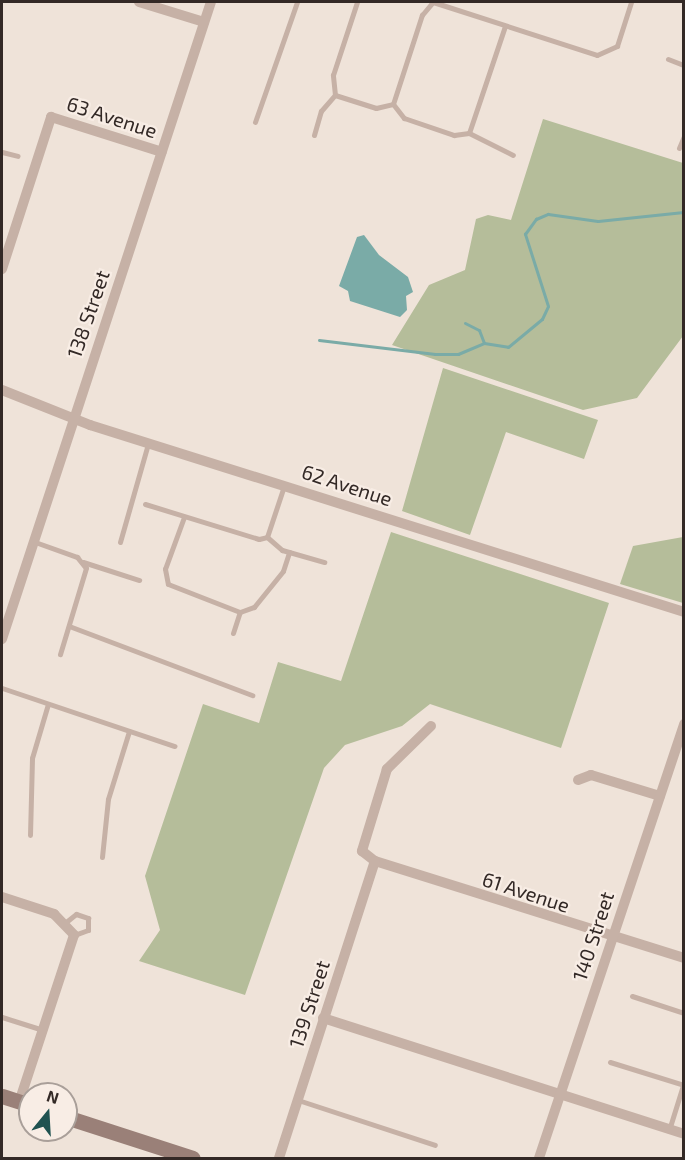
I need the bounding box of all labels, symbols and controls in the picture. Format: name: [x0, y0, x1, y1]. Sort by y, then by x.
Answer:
street label: 63 Avenue: [64, 91, 160, 143]
street label: 138 Street: [62, 267, 114, 361]
street label: 62 Avenue: [299, 459, 395, 511]
street label: 61 Avenue: [479, 867, 573, 917]
street label: 140 Street: [567, 888, 619, 984]
street label: 139 Street: [284, 957, 334, 1051]
north arrow: [18, 1082, 78, 1142]
text: N: [45, 1085, 62, 1107]

